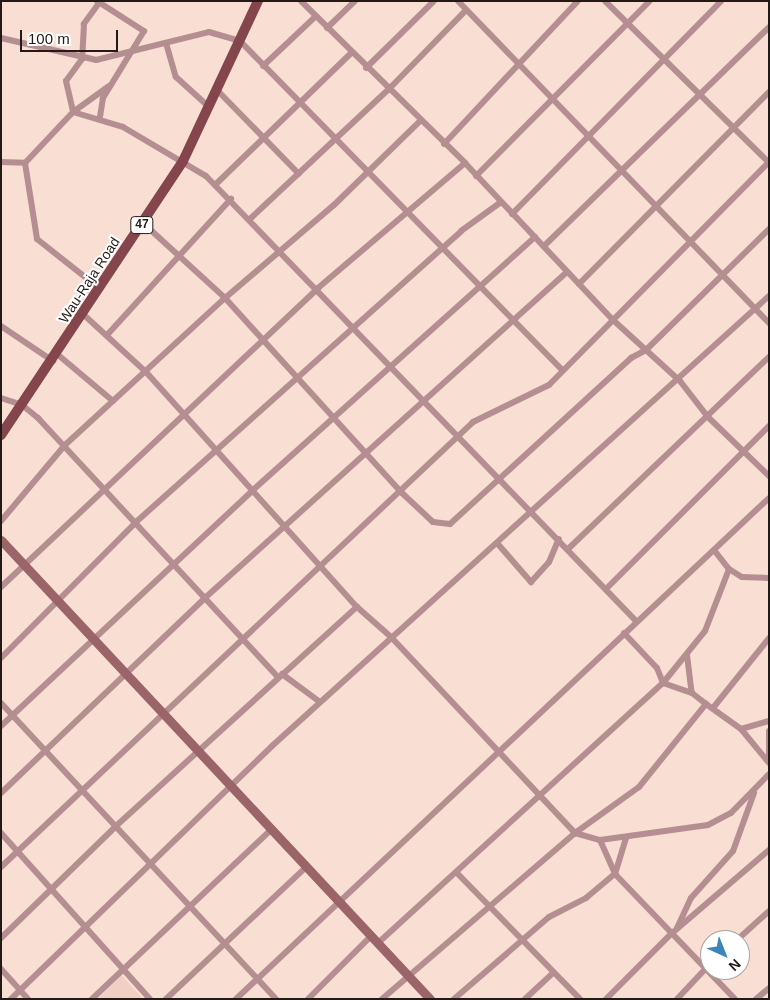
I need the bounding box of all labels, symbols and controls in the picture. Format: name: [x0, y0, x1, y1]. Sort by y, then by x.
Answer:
scale bar: [22, 20, 120, 52]
text: 100 m: [28, 30, 70, 47]
road number: 47: [130, 216, 154, 234]
street label: Wau-Raja Road: [55, 234, 123, 326]
north arrow: [700, 930, 750, 980]
text: N: [726, 956, 744, 974]

